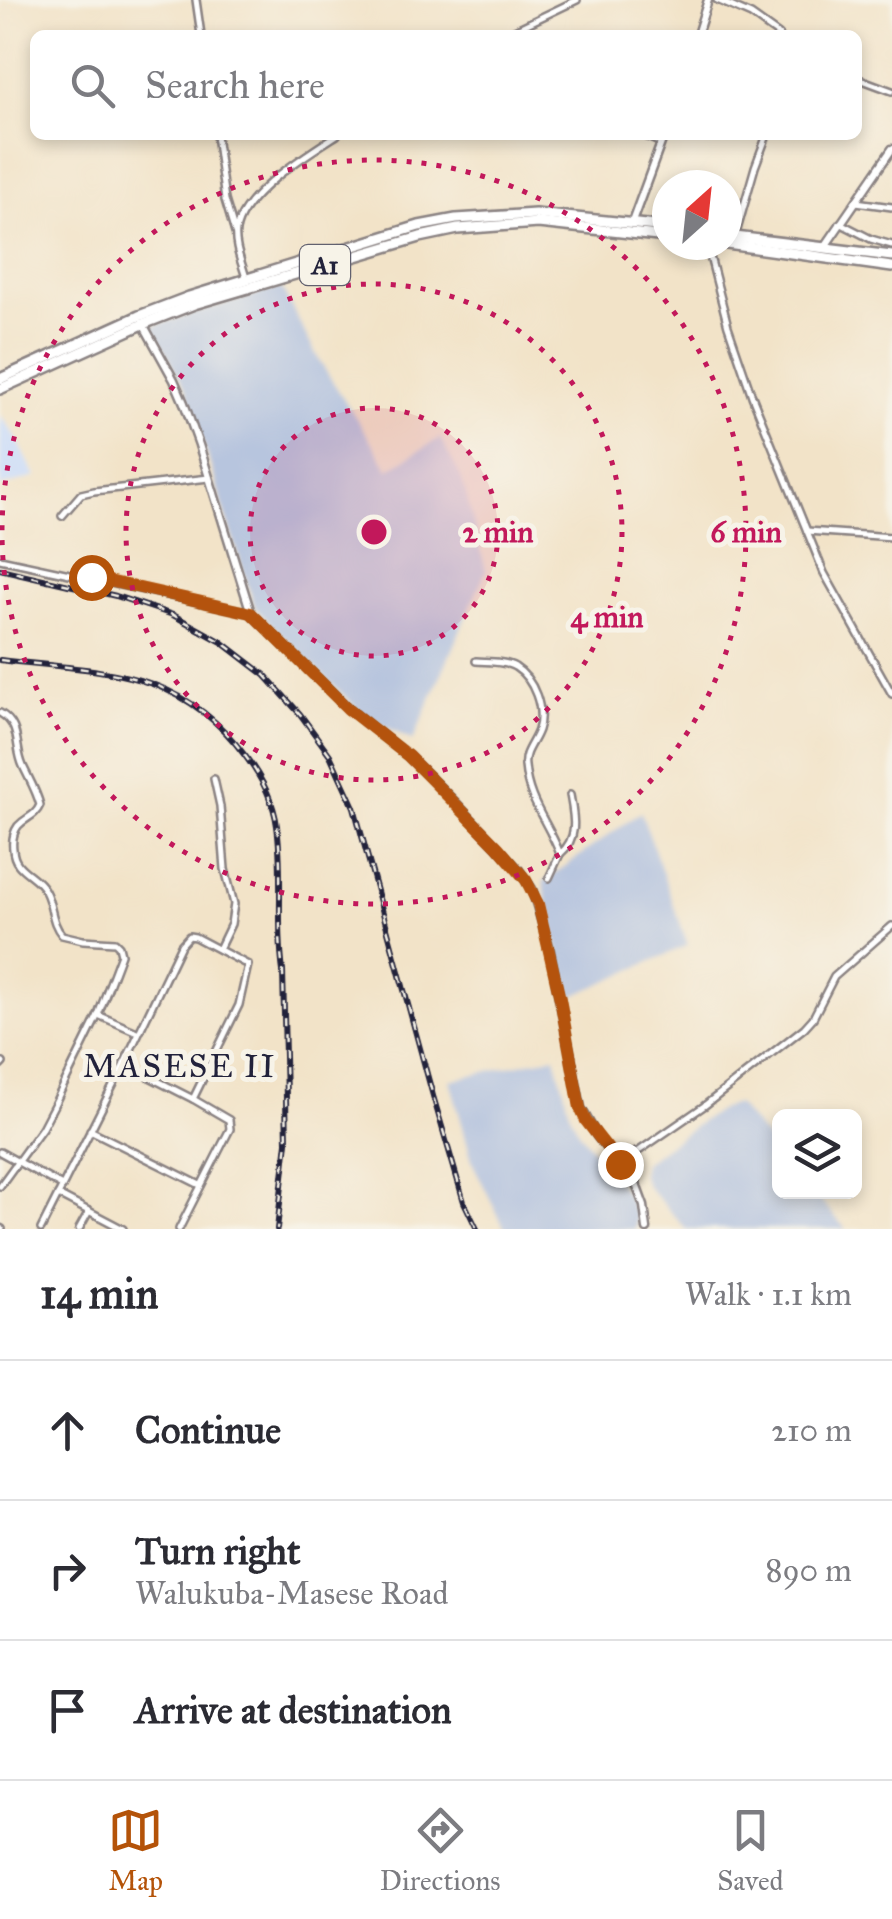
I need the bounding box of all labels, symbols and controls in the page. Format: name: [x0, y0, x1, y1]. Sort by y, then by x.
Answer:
search box: [30, 30, 862, 140]
icon: search: [65, 58, 120, 113]
text: Search here: [145, 62, 325, 108]
north arrow: [652, 170, 742, 260]
road number: A1: [300, 245, 350, 285]
centre of rings: [356, 514, 392, 550]
text: 2 min: [463, 514, 534, 550]
text: 6 min: [710, 514, 783, 550]
route start: [69, 555, 115, 601]
text: 4 min: [571, 599, 644, 635]
district label: MASESE II: [83, 1047, 277, 1086]
map controls: [772, 1109, 862, 1199]
button: layers: [772, 1109, 862, 1199]
route end: [598, 1142, 644, 1188]
text: 14 min: [40, 1268, 159, 1320]
text: Walk · 1.1 km: [685, 1275, 852, 1314]
icon: ahead: [40, 1403, 95, 1458]
text: Continue: [135, 1407, 281, 1453]
text: 210 m: [771, 1411, 852, 1450]
text: Turn right: [135, 1528, 301, 1574]
icon: right: [40, 1543, 95, 1598]
text: 890 m: [765, 1551, 852, 1590]
text: Walukuba-Masese Road: [135, 1574, 449, 1613]
icon: arrive: [40, 1683, 95, 1738]
text: Arrive at destination: [135, 1687, 452, 1733]
tab: Map: [108, 1803, 163, 1898]
tab: Directions: [380, 1803, 501, 1898]
tab: Saved: [717, 1803, 784, 1898]

